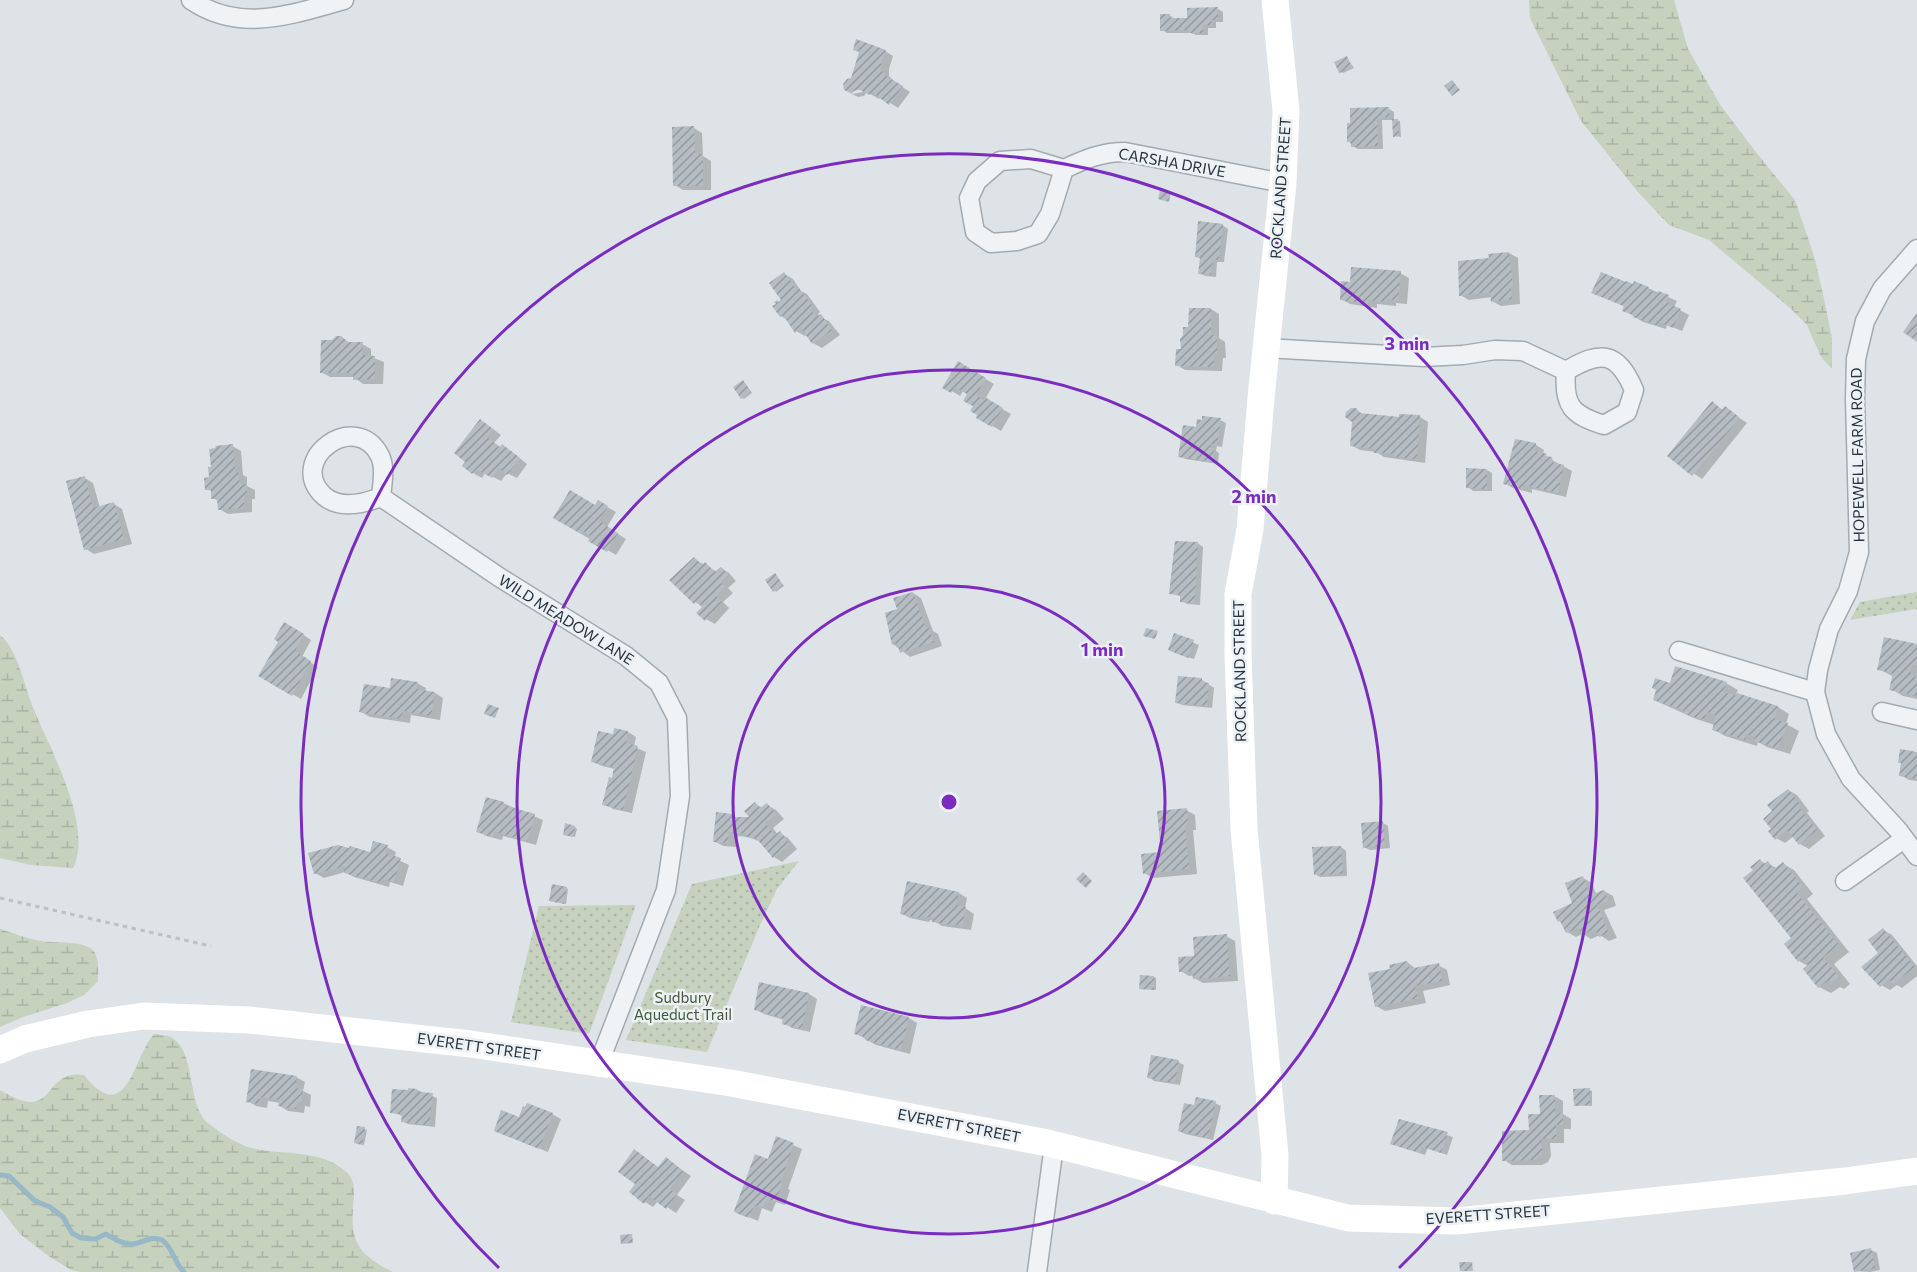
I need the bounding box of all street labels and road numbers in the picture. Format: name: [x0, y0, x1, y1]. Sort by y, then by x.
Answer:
street label: ROCKLAND STREET: [1266, 116, 1294, 260]
street label: CARSHA DRIVE: [1117, 144, 1227, 180]
street label: HOPEWELL FARM ROAD: [1846, 368, 1868, 543]
street label: WILD MEADOW LANE: [496, 570, 637, 668]
street label: ROCKLAND STREET: [1229, 599, 1249, 742]
street label: EVERETT STREET: [416, 1028, 543, 1064]
street label: EVERETT STREET: [896, 1104, 1023, 1146]
street label: EVERETT STREET: [1425, 1201, 1551, 1227]

